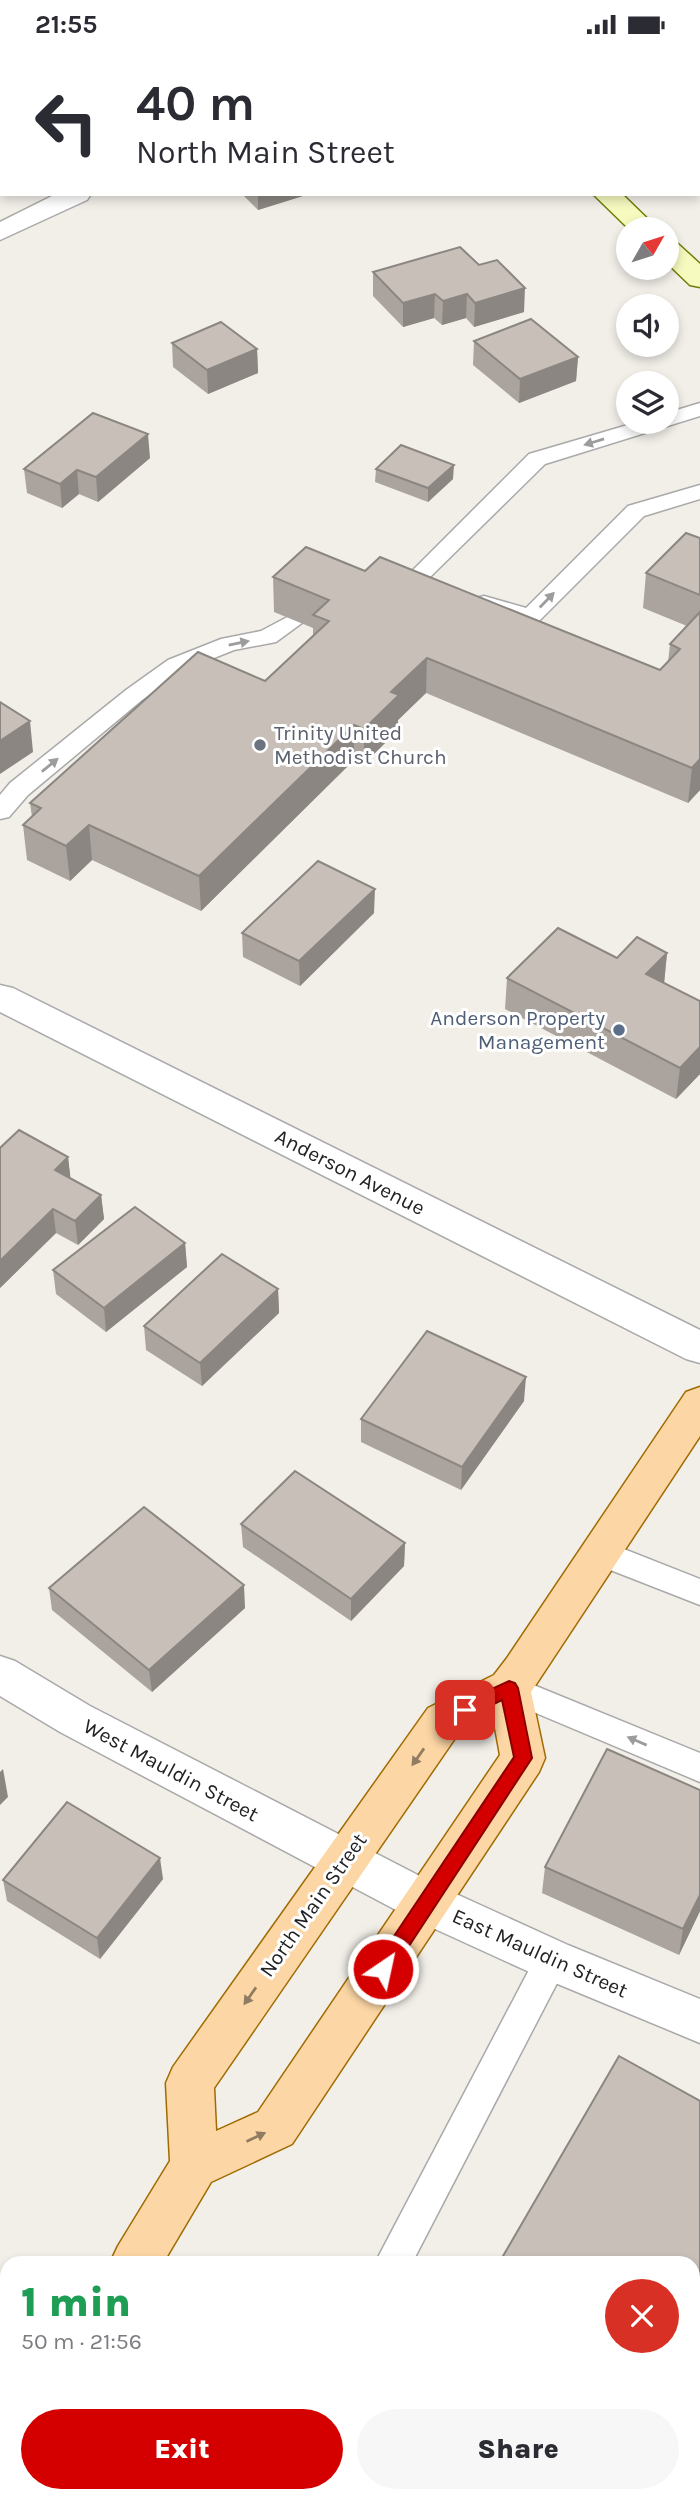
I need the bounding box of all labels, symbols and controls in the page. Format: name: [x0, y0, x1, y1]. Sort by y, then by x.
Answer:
text: 21:55: [35, 9, 97, 40]
text: 40 m: [136, 75, 255, 132]
icon: left: [21, 77, 112, 168]
text: North Main Street: [136, 134, 395, 171]
north arrow: [616, 217, 679, 280]
map controls: [616, 217, 679, 434]
button: sound: [616, 294, 679, 357]
button: layers: [616, 371, 679, 434]
one-way arrow: [584, 437, 605, 447]
one-way arrow: [539, 591, 556, 608]
one-way arrow: [228, 637, 250, 648]
place label: Trinity United Methodist Church: [274, 721, 447, 769]
marker: Trinity United Methodist Church: [252, 737, 268, 753]
one-way arrow: [40, 757, 58, 772]
place label: Anderson Property Management: [430, 1006, 605, 1054]
marker: Anderson Property Management: [611, 1022, 627, 1038]
street label: Anderson Avenue: [271, 1124, 429, 1220]
pin: [435, 1680, 495, 1740]
icon: arrive: [446, 1691, 484, 1729]
street label: West Mauldin Street: [79, 1714, 263, 1826]
one-way arrow: [626, 1736, 647, 1747]
one-way arrow: [411, 1748, 425, 1766]
street label: North Main Street: [254, 1828, 372, 1981]
street label: East Mauldin Street: [449, 1904, 631, 2002]
position arrow: [346, 1932, 420, 2006]
one-way arrow: [243, 1987, 257, 2005]
one-way arrow: [246, 2131, 266, 2143]
text: 1 min: [21, 2277, 131, 2327]
button: close: [605, 2279, 679, 2353]
text: 50 m · 21:56: [21, 2328, 142, 2355]
button: Exit: [21, 2409, 343, 2489]
button: Share: [357, 2409, 679, 2489]

